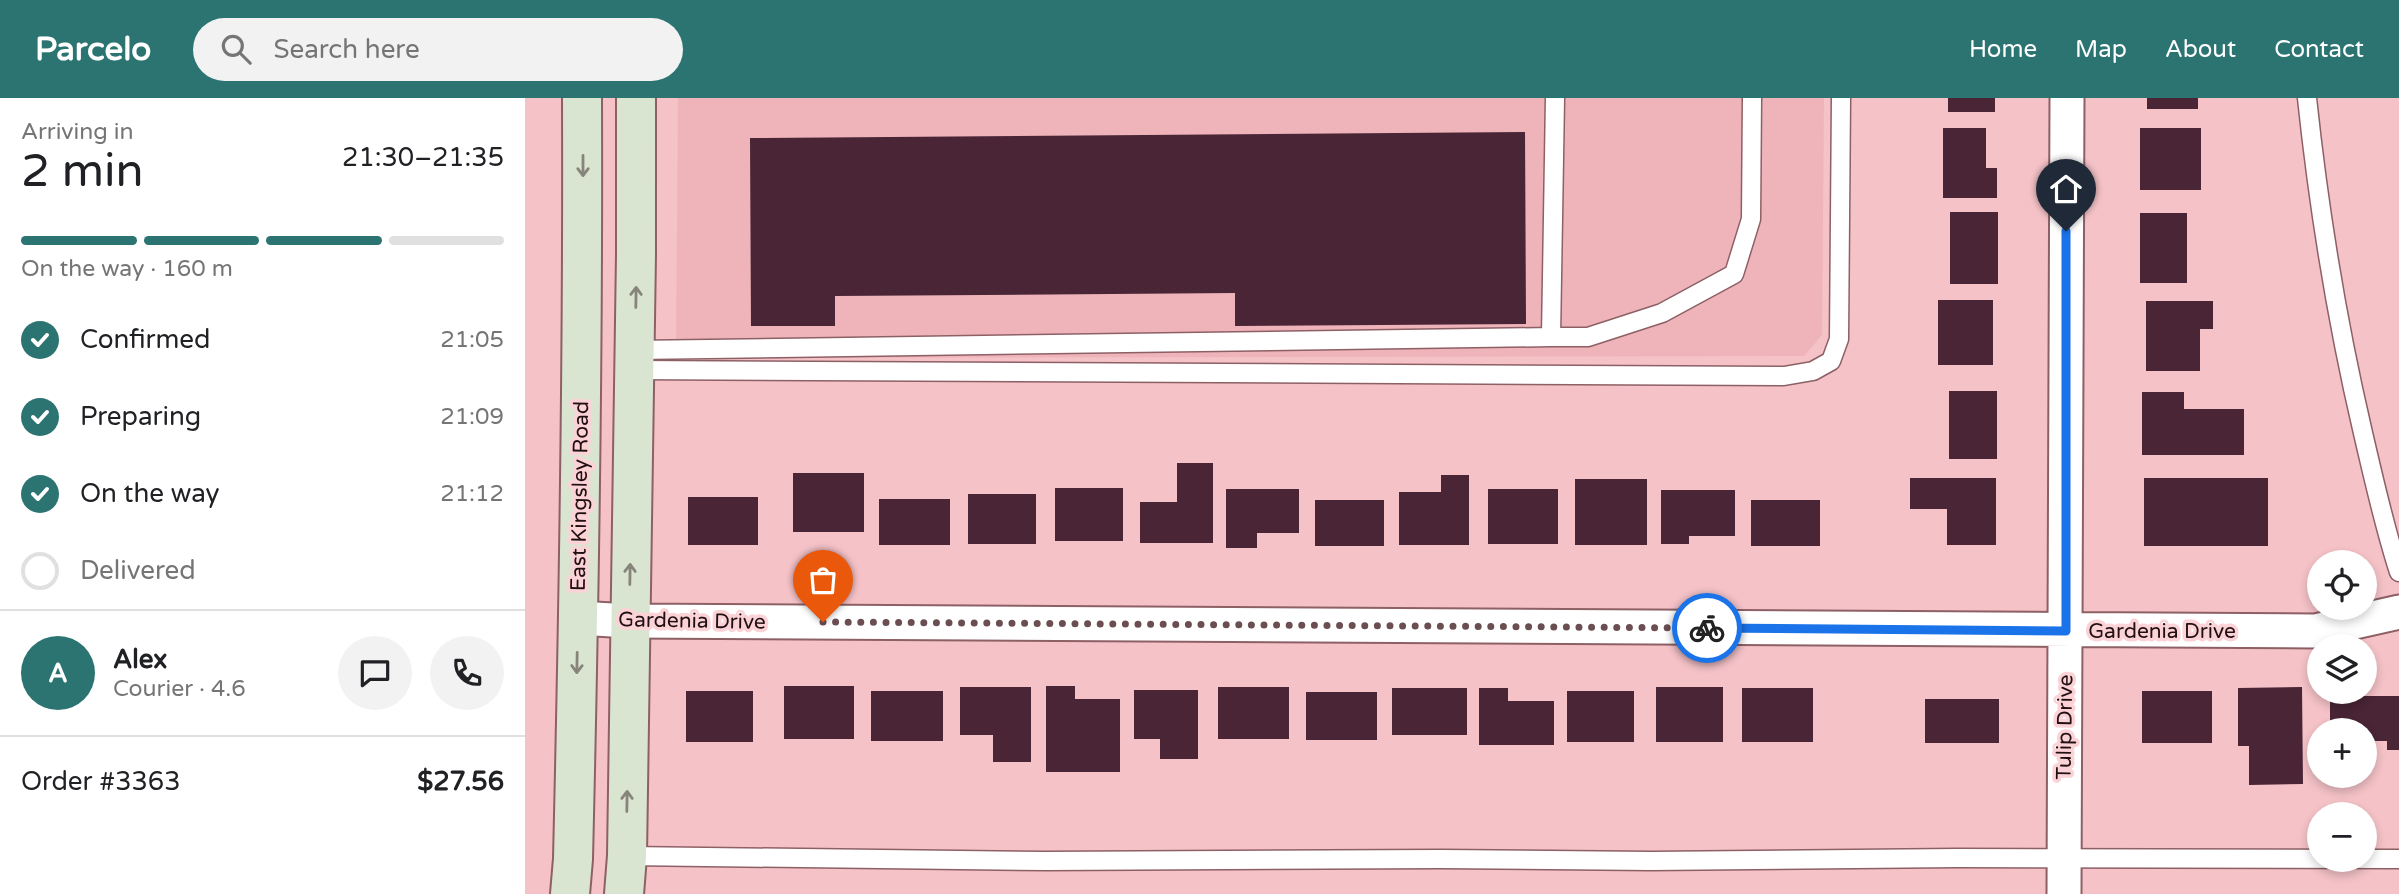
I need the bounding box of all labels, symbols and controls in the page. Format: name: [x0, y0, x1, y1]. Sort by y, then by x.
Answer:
search box: [193, 18, 683, 81]
text: Parcelo: [35, 30, 151, 69]
icon: search: [217, 30, 255, 68]
text: Search here: [273, 34, 420, 65]
text: Home: [1969, 35, 2037, 64]
text: Map: [2075, 35, 2127, 64]
text: About: [2165, 35, 2236, 64]
text: Contact: [2274, 35, 2364, 64]
text: Arriving in: [21, 118, 134, 146]
text: 21:30–21:35: [342, 142, 504, 173]
text: 2 min: [21, 144, 144, 199]
one-way arrow: [576, 154, 590, 177]
pin: [2036, 159, 2096, 231]
icon: home: [2047, 170, 2085, 208]
text: On the way · 160 m: [21, 255, 233, 283]
one-way arrow: [629, 286, 642, 309]
icon: check: [21, 321, 59, 359]
text: Confirmed: [80, 324, 210, 355]
text: 21:05: [440, 326, 504, 354]
icon: check: [21, 398, 59, 436]
text: Preparing: [80, 401, 201, 432]
street label: East Kingsley Road: [566, 401, 594, 591]
text: 21:09: [440, 403, 504, 431]
icon: check: [21, 475, 59, 513]
text: On the way: [80, 478, 220, 509]
text: 21:12: [440, 480, 504, 508]
pin: [793, 550, 853, 622]
map controls: [2307, 550, 2377, 872]
button: locate: [2307, 550, 2377, 620]
text: Delivered: [80, 555, 196, 586]
icon: bag: [804, 561, 842, 599]
one-way arrow: [624, 563, 637, 586]
courier: [1672, 593, 1742, 663]
street label: Gardenia Drive: [618, 607, 766, 635]
icon: bike: [1688, 609, 1726, 647]
street label: Gardenia Drive: [2088, 619, 2236, 644]
button: layers: [2307, 634, 2377, 704]
button: chat: [338, 636, 412, 710]
button: phone: [430, 636, 504, 710]
text: Alex: [113, 644, 167, 675]
one-way arrow: [571, 651, 584, 674]
text: A: [48, 658, 68, 689]
street label: Tulip Drive: [2052, 674, 2078, 780]
text: Courier · 4.6: [113, 675, 246, 703]
button: +: [2307, 718, 2377, 788]
text: Order #3363: [21, 766, 181, 797]
text: $27.56: [417, 766, 504, 797]
one-way arrow: [621, 790, 634, 813]
button: −: [2307, 802, 2377, 872]

